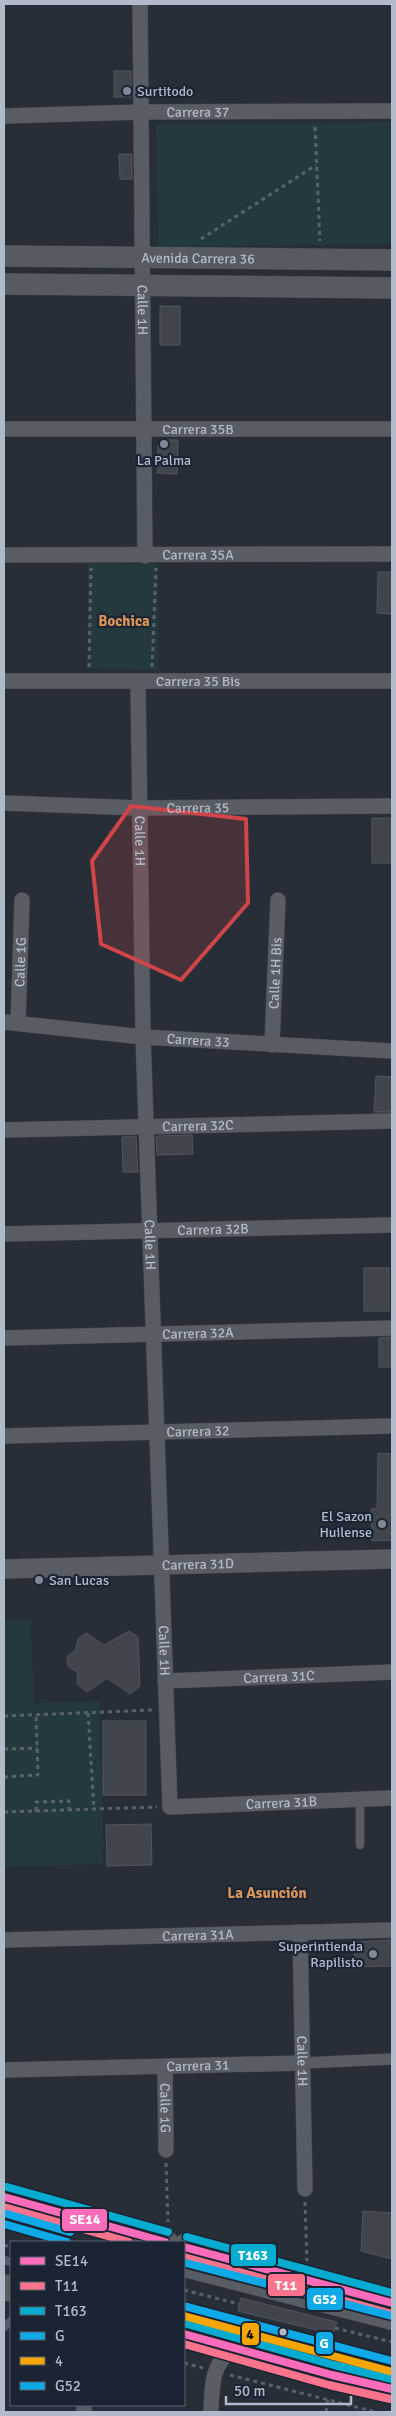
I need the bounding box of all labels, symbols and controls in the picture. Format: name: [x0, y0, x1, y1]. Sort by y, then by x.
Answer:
place label: Surtitodo: [137, 83, 193, 100]
marker: Surtitodo: [121, 85, 133, 97]
street label: Carrera 37: [166, 103, 229, 120]
street label: Avenida Carrera 36: [141, 249, 255, 267]
street label: Calle 1H: [134, 285, 152, 335]
street label: Carrera 35B: [162, 421, 234, 438]
marker: La Palma: [158, 438, 170, 450]
place label: La Palma: [137, 452, 191, 469]
street label: Carrera 35A: [162, 546, 234, 563]
district label: Bochica: [98, 612, 150, 630]
street label: Carrera 35 Bis: [156, 673, 240, 690]
street label: Carrera 35: [166, 799, 229, 816]
street label: Calle 1H: [131, 816, 149, 866]
street label: Calle 1G: [11, 937, 29, 987]
street label: Calle 1H Bis: [265, 937, 285, 1009]
street label: Carrera 33: [166, 1030, 230, 1050]
street label: Carrera 32C: [162, 1116, 234, 1135]
street label: Calle 1H: [141, 1219, 160, 1270]
street label: Carrera 32B: [177, 1220, 249, 1238]
street label: Carrera 32A: [162, 1324, 234, 1342]
street label: Carrera 32: [166, 1422, 230, 1440]
place label: El Sazon Huilense: [319, 1508, 372, 1541]
marker: El Sazon Huilense: [376, 1518, 388, 1530]
street label: Carrera 31D: [162, 1555, 234, 1573]
place label: San Lucas: [49, 1572, 109, 1589]
marker: San Lucas: [33, 1574, 45, 1586]
street label: Calle 1H: [155, 1625, 174, 1676]
street label: Carrera 31C: [243, 1667, 315, 1686]
street label: Carrera 31B: [245, 1793, 317, 1812]
district label: La Asunción: [227, 1884, 307, 1902]
street label: Carrera 31A: [162, 1926, 234, 1944]
place label: Superintienda Rapilisto: [278, 1938, 363, 1971]
marker: Superintienda Rapilisto: [367, 1948, 379, 1960]
street label: Calle 1H: [294, 2036, 311, 2086]
street label: Carrera 31: [166, 2056, 230, 2075]
street label: Calle 1G: [157, 2083, 174, 2133]
line badge: SE14: [61, 2208, 108, 2232]
text: SE14: [70, 2211, 101, 2228]
legend: [10, 2241, 185, 2406]
line badge: T163: [230, 2243, 277, 2267]
text: T163: [238, 2247, 268, 2264]
text: SE14: [55, 2252, 88, 2270]
line badge: T11: [267, 2273, 306, 2297]
text: T11: [55, 2277, 79, 2295]
text: T11: [275, 2277, 298, 2294]
line badge: G52: [306, 2287, 344, 2311]
text: G52: [313, 2291, 337, 2308]
text: T163: [55, 2302, 87, 2320]
line badge: 4: [241, 2322, 260, 2346]
text: 4: [246, 2326, 254, 2343]
text: G: [55, 2327, 65, 2345]
unlabelled marker: [278, 2327, 288, 2337]
line badge: G: [315, 2331, 334, 2355]
text: G: [319, 2335, 329, 2352]
text: 4: [55, 2352, 63, 2370]
scale bar: [226, 2374, 351, 2406]
text: G52: [55, 2377, 81, 2395]
text: 50 m: [234, 2382, 265, 2400]

